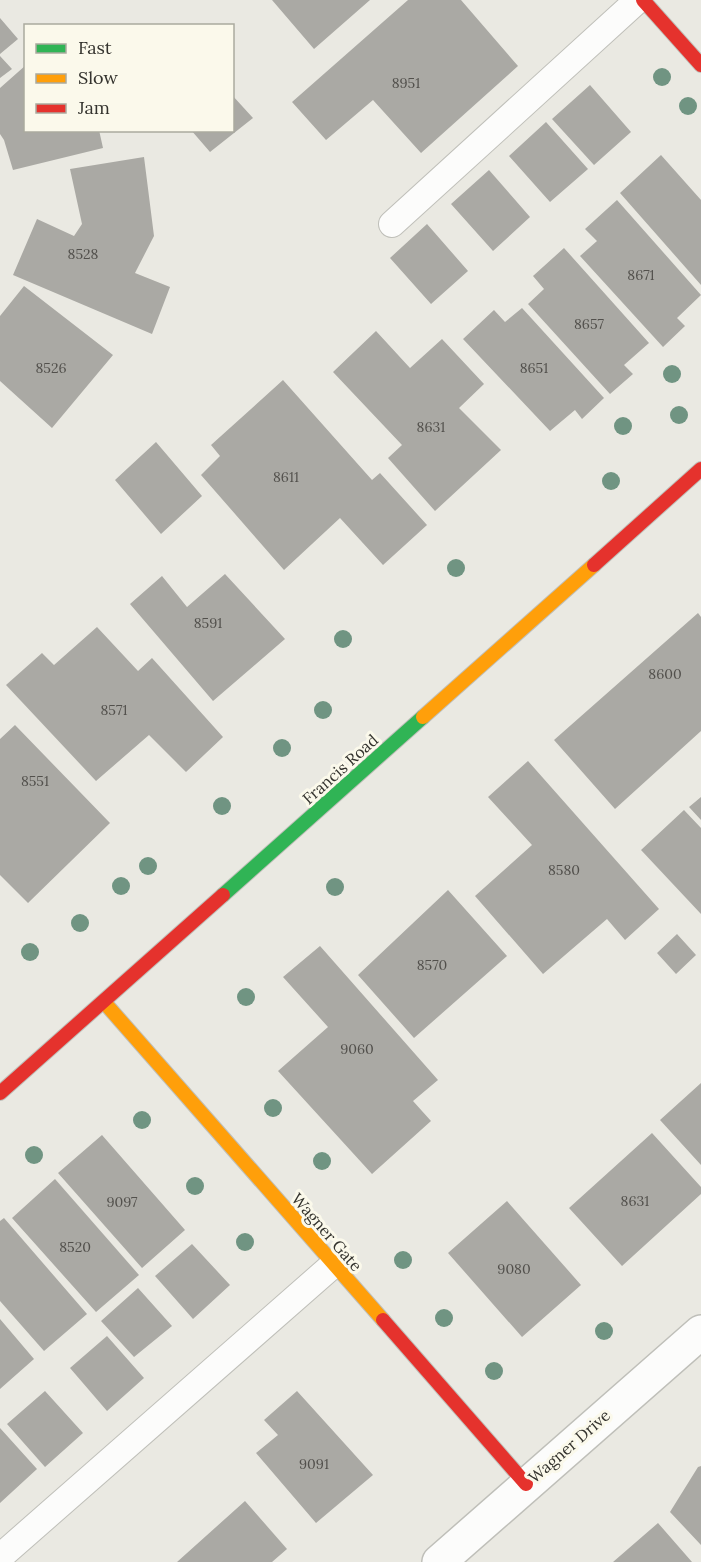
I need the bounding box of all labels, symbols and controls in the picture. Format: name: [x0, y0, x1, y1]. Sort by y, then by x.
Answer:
legend: [24, 24, 234, 132]
text: Fast: [78, 36, 112, 59]
text: Slow: [78, 66, 118, 89]
house number: 8951: [392, 74, 420, 92]
text: Jam: [77, 96, 110, 119]
house number: 8528: [68, 245, 99, 263]
house number: 8671: [627, 266, 655, 284]
house number: 8657: [574, 315, 605, 333]
house number: 8526: [35, 359, 67, 377]
house number: 8651: [520, 359, 548, 377]
house number: 8631: [417, 418, 445, 436]
house number: 8611: [273, 468, 299, 486]
house number: 8591: [194, 614, 222, 632]
house number: 8600: [648, 665, 682, 683]
house number: 8571: [100, 701, 128, 719]
street label: Francis Road: [298, 729, 382, 808]
house number: 8551: [21, 772, 49, 790]
house number: 8580: [548, 861, 580, 879]
house number: 8570: [417, 956, 447, 974]
house number: 9060: [340, 1040, 374, 1058]
street label: Wagner Gate: [288, 1189, 367, 1275]
house number: 8631: [621, 1192, 649, 1210]
house number: 9097: [107, 1193, 138, 1211]
house number: 8520: [59, 1238, 91, 1256]
house number: 9080: [497, 1260, 531, 1278]
street label: Wagner Drive: [524, 1405, 614, 1487]
house number: 9091: [299, 1455, 329, 1473]

